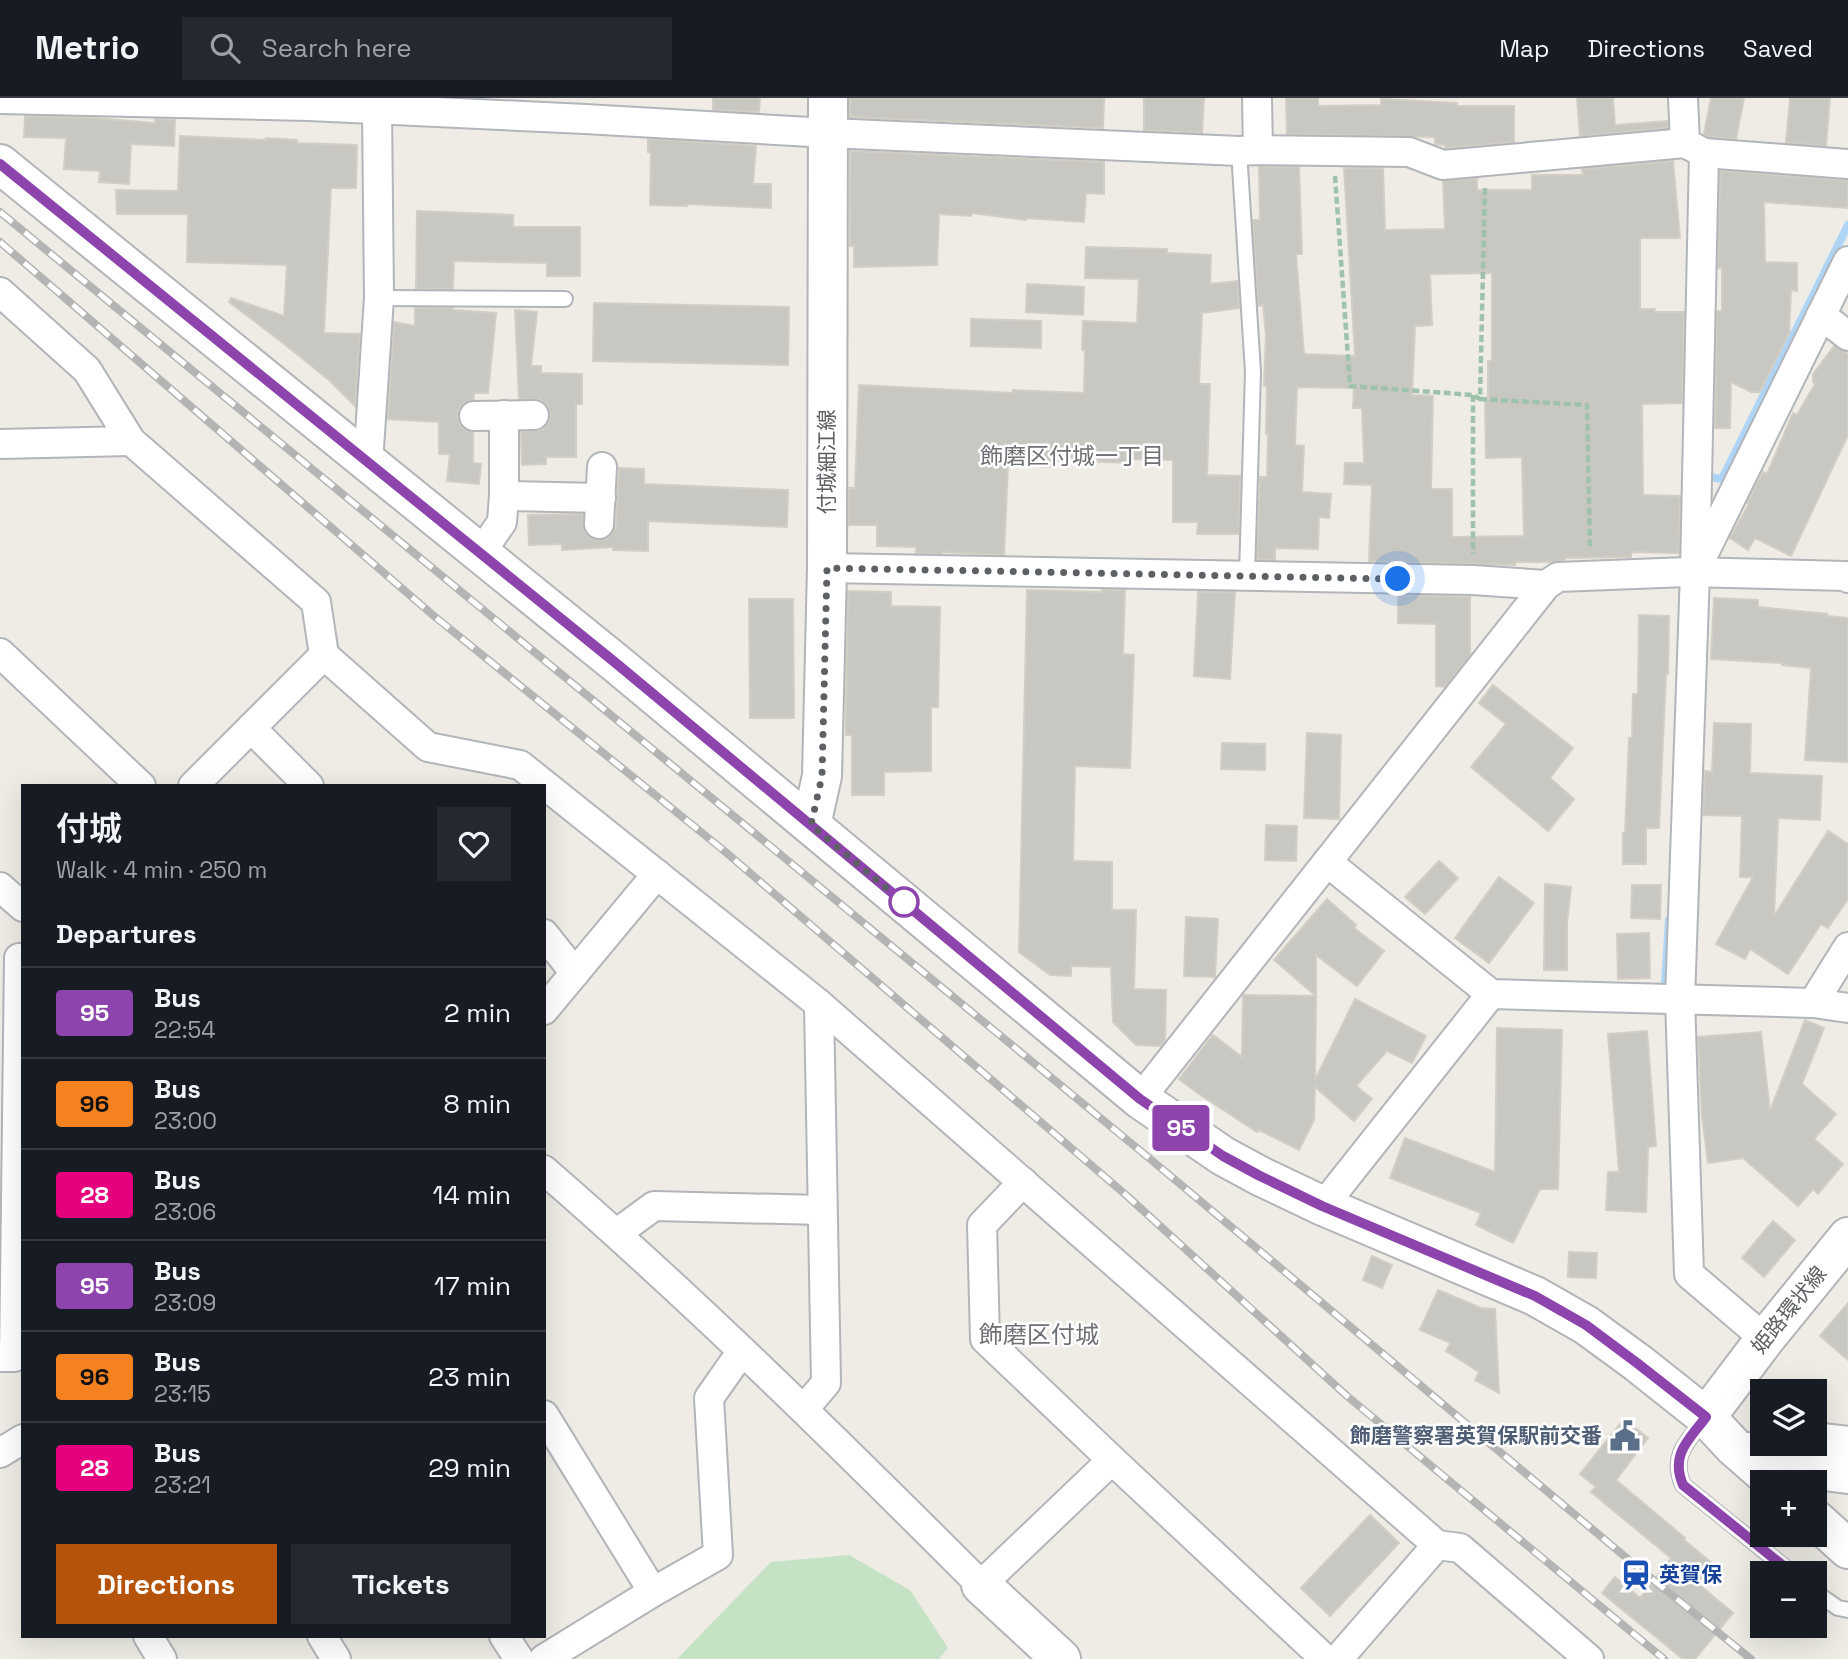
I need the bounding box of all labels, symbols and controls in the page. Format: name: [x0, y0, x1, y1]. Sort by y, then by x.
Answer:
search box: [182, 17, 672, 80]
text: Metrio: [35, 27, 140, 69]
icon: search: [206, 29, 244, 67]
text: Search here: [262, 31, 412, 65]
text: Map: [1499, 33, 1549, 64]
text: Directions: [1587, 33, 1705, 64]
text: Saved: [1743, 33, 1813, 64]
street label: 付城細江線: [813, 410, 840, 515]
district label: 飾磨区付城一丁目: [980, 441, 1164, 471]
your location: [1380, 561, 1415, 596]
button: heart: [437, 807, 511, 881]
text: 付城: [56, 808, 122, 850]
text: Walk · 4 min · 250 m: [56, 855, 267, 885]
unlabelled marker: [889, 887, 919, 917]
text: Departures: [56, 917, 197, 951]
text: Bus: [154, 981, 201, 1015]
text: 2 min: [444, 996, 511, 1030]
text: 95: [80, 997, 109, 1028]
text: 22:54: [154, 1015, 216, 1045]
text: Bus: [154, 1072, 201, 1106]
text: 8 min: [443, 1087, 511, 1121]
text: 96: [80, 1088, 109, 1119]
line badge: 95: [1150, 1105, 1212, 1151]
text: 23:00: [154, 1106, 217, 1136]
text: 95: [1166, 1112, 1196, 1143]
text: Bus: [154, 1163, 201, 1197]
text: 14 min: [433, 1178, 511, 1212]
text: 28: [80, 1179, 109, 1210]
text: 23:06: [154, 1197, 216, 1227]
text: Bus: [154, 1254, 201, 1288]
street label: 姫路環状線: [1745, 1260, 1832, 1359]
text: 17 min: [434, 1269, 511, 1303]
text: 95: [80, 1270, 109, 1301]
text: 23:09: [154, 1288, 216, 1318]
district label: 飾磨区付城: [979, 1319, 1099, 1350]
text: Bus: [154, 1345, 201, 1379]
text: 23 min: [428, 1360, 511, 1394]
text: 96: [80, 1361, 109, 1392]
text: 23:15: [154, 1379, 211, 1409]
map controls: [1750, 1379, 1827, 1638]
button: layers: [1750, 1379, 1827, 1456]
public building icon: 飾磨警察署英賀保駅前交番: [1608, 1419, 1642, 1453]
place label: 飾磨警察署英賀保駅前交番: [1350, 1422, 1602, 1449]
text: Bus: [154, 1436, 201, 1470]
text: 29 min: [428, 1451, 511, 1485]
text: 28: [80, 1452, 109, 1483]
text: 23:21: [154, 1470, 211, 1500]
button: +: [1750, 1470, 1827, 1547]
button: Directions: [56, 1544, 277, 1624]
button: Tickets: [291, 1544, 511, 1624]
station icon: 英賀保: [1619, 1558, 1653, 1592]
place label: 英賀保: [1659, 1561, 1723, 1588]
button: −: [1750, 1561, 1827, 1638]

